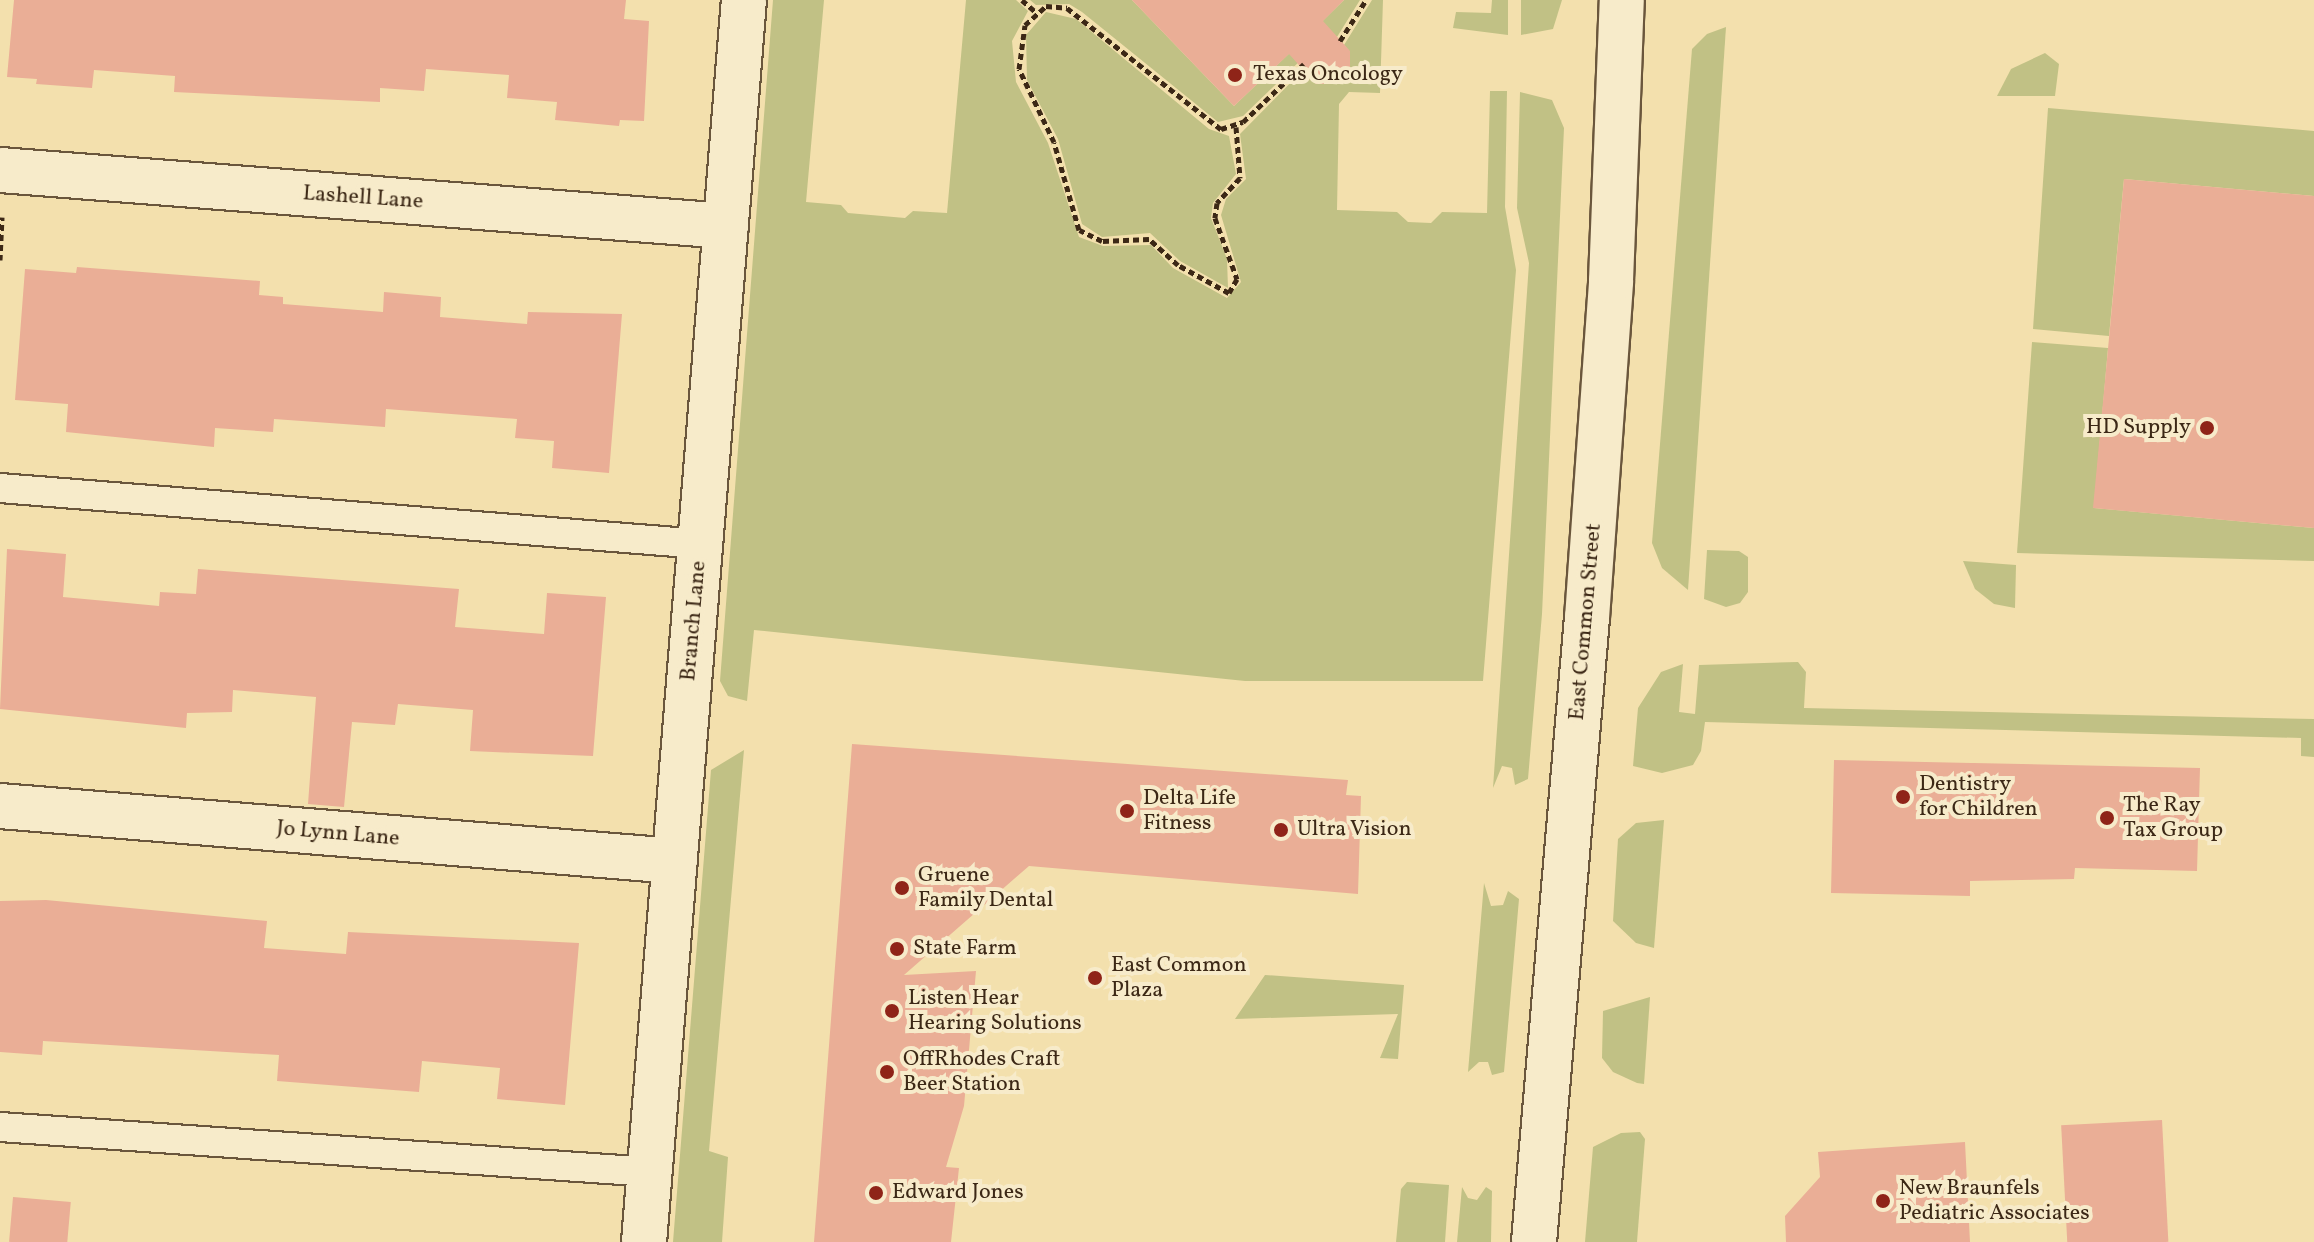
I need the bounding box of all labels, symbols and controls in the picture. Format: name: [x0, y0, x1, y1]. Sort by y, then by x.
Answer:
place label: Texas Oncology: [1253, 62, 1403, 88]
marker: Texas Oncology: [1224, 64, 1246, 86]
street label: Lashell Lane: [302, 181, 424, 215]
place label: HD Supply: [2086, 415, 2191, 441]
marker: HD Supply: [2198, 419, 2216, 437]
street label: East Common Street: [1564, 522, 1608, 722]
street label: Branch Lane: [676, 560, 712, 682]
place label: Dentistry for Children: [1919, 771, 2038, 822]
place label: Delta Life Fitness: [1143, 785, 1236, 836]
marker: Dentistry for Children: [1894, 788, 1912, 806]
place label: The Ray Tax Group: [2123, 792, 2223, 844]
marker: Delta Life Fitness: [1118, 802, 1136, 820]
marker: The Ray Tax Group: [2098, 809, 2116, 827]
street label: Jo Lynn Lane: [275, 815, 401, 853]
place label: Ultra Vision: [1297, 817, 1412, 843]
marker: Ultra Vision: [1272, 821, 1290, 839]
place label: Gruene Family Dental: [918, 862, 1054, 914]
marker: Gruene Family Dental: [893, 879, 911, 897]
place label: State Farm: [913, 936, 1017, 962]
marker: State Farm: [888, 940, 906, 958]
place label: East Common Plaza: [1111, 952, 1247, 1004]
marker: East Common Plaza: [1086, 969, 1104, 987]
place label: Listen Hear Hearing Solutions: [908, 985, 1082, 1036]
marker: Listen Hear Hearing Solutions: [883, 1002, 901, 1020]
place label: OffRhodes Craft Beer Station: [903, 1046, 1060, 1098]
marker: OffRhodes Craft Beer Station: [878, 1063, 896, 1081]
place label: New Braunfels Pediatric Associates: [1899, 1175, 2090, 1226]
place label: Edward Jones: [892, 1180, 1024, 1206]
marker: Edward Jones: [867, 1184, 885, 1202]
marker: New Braunfels Pediatric Associates: [1874, 1192, 1892, 1210]

